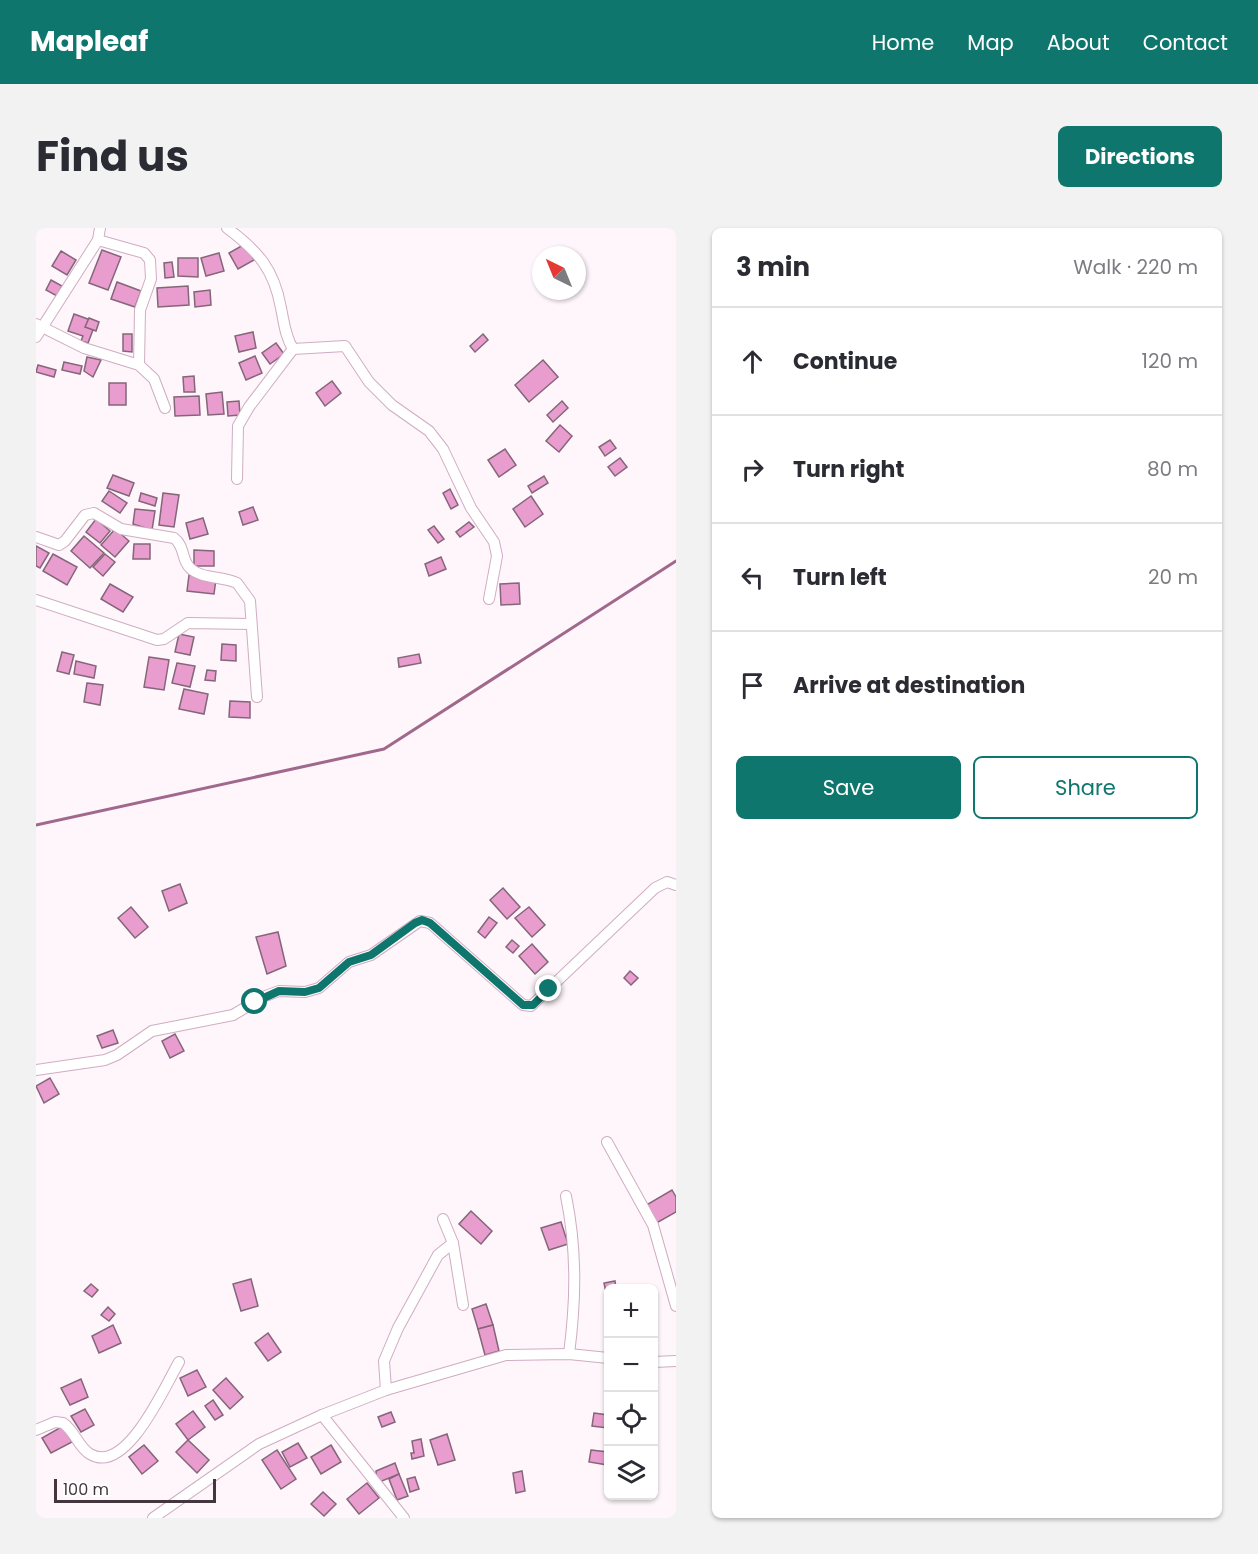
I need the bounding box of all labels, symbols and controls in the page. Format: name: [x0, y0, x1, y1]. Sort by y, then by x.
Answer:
text: Mapleaf: [30, 22, 148, 61]
text: Home: [872, 28, 934, 57]
text: Map: [967, 28, 1014, 57]
text: About: [1047, 28, 1110, 57]
text: Contact: [1143, 28, 1228, 57]
button: Directions: [1058, 126, 1222, 187]
text: Find us: [36, 127, 189, 186]
north arrow: [532, 246, 586, 300]
text: 3 min: [736, 249, 810, 285]
text: Walk · 220 m: [1073, 253, 1198, 281]
icon: ahead: [736, 345, 769, 378]
text: Continue: [793, 346, 897, 377]
text: 120 m: [1142, 347, 1198, 375]
icon: right: [736, 453, 769, 486]
text: Turn right: [793, 454, 904, 485]
text: 80 m: [1147, 455, 1198, 483]
icon: left: [736, 561, 769, 594]
text: Turn left: [793, 562, 887, 593]
text: 20 m: [1148, 563, 1198, 591]
icon: arrive: [736, 669, 769, 702]
text: Arrive at destination: [793, 670, 1025, 701]
button: Save: [736, 756, 961, 819]
button: Share: [973, 756, 1198, 819]
route end: [535, 975, 561, 1001]
route start: [241, 988, 267, 1014]
map controls: [604, 1284, 658, 1500]
button: +: [604, 1284, 658, 1338]
button: −: [604, 1338, 658, 1392]
button: locate: [604, 1392, 658, 1446]
button: layers: [604, 1446, 658, 1500]
scale bar: [54, 1476, 216, 1504]
text: 100 m: [63, 1478, 109, 1501]

